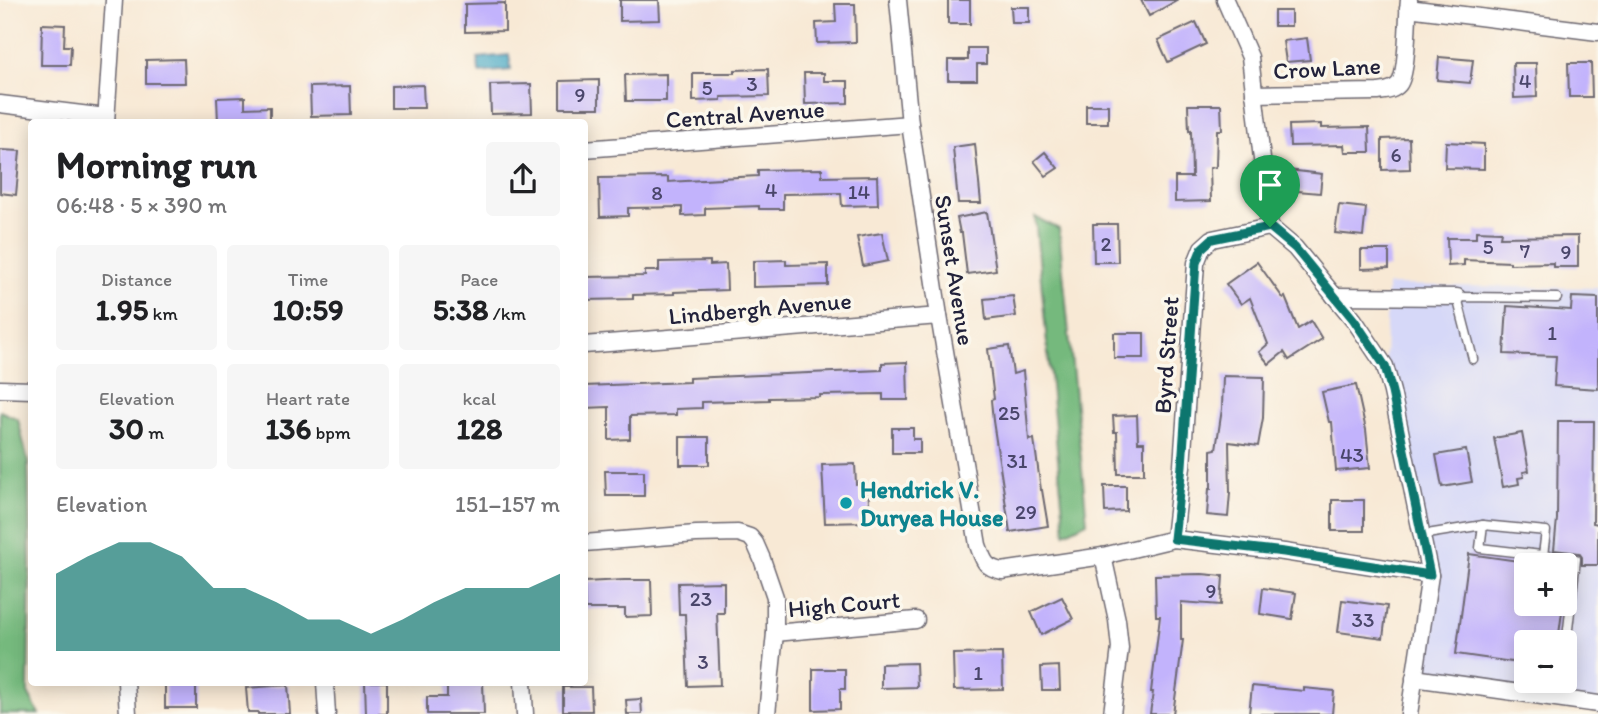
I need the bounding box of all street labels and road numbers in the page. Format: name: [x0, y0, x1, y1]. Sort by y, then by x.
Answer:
street label: Crow Lane: [1272, 51, 1382, 85]
street label: Central Avenue: [665, 94, 825, 134]
street label: Sunset Avenue: [929, 193, 981, 347]
street label: Lindbergh Avenue: [667, 286, 853, 330]
street label: Byrd Street: [1147, 295, 1185, 415]
street label: High Court: [787, 585, 901, 623]

